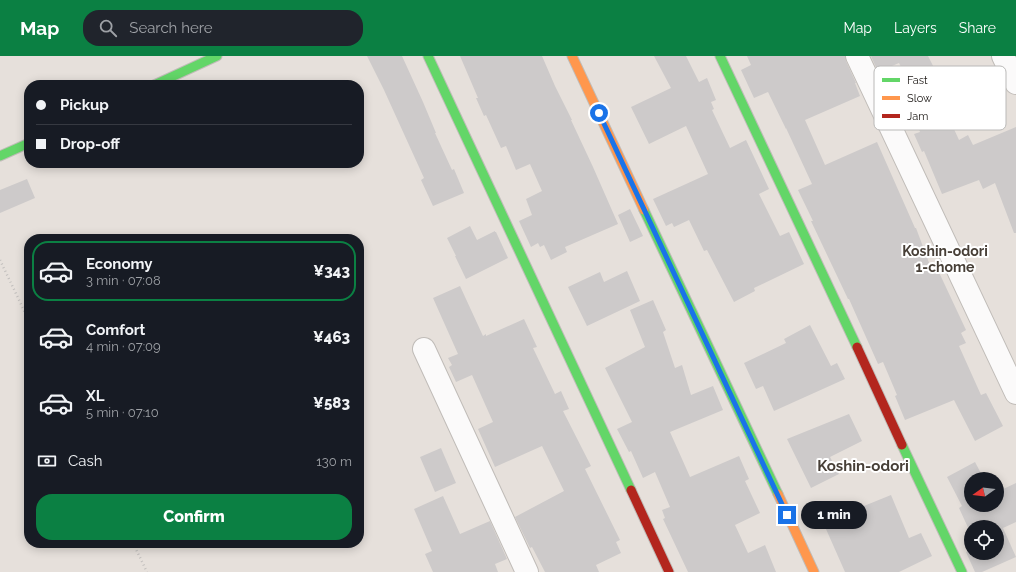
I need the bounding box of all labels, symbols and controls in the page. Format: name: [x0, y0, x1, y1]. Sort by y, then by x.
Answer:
search box: [83, 10, 363, 46]
text: Map: [20, 17, 59, 39]
icon: search: [97, 17, 119, 39]
text: Search here: [129, 19, 213, 37]
text: Map: [844, 20, 872, 36]
text: Layers: [894, 20, 937, 36]
text: Share: [959, 20, 996, 36]
legend: [874, 66, 1006, 130]
text: Fast: [907, 74, 928, 87]
text: Slow: [907, 92, 932, 105]
text: Pickup: [60, 96, 109, 114]
route start: [590, 104, 608, 122]
text: Jam: [907, 110, 928, 123]
text: Drop-off: [60, 135, 120, 153]
district label: Koshin-odori 1-chome: [902, 243, 988, 275]
icon: car: [38, 253, 74, 289]
text: Economy: [86, 255, 153, 273]
text: ¥343: [313, 262, 350, 280]
text: 3 min · 07:08: [86, 273, 161, 288]
icon: car: [38, 319, 74, 355]
text: Comfort: [86, 321, 145, 339]
text: ¥463: [313, 328, 350, 346]
text: 4 min · 07:09: [86, 339, 161, 354]
icon: car: [38, 385, 74, 421]
text: XL: [86, 387, 104, 405]
text: ¥583: [313, 394, 350, 412]
text: 5 min · 07:10: [86, 405, 159, 420]
icon: cash: [36, 450, 58, 472]
text: Cash: [68, 452, 102, 470]
text: 130 m: [316, 454, 352, 469]
district label: Koshin-odori: [817, 457, 909, 475]
north arrow: [964, 472, 1004, 512]
map controls: [964, 472, 1004, 560]
button: Confirm: [36, 494, 352, 540]
callout: 1 min: [801, 501, 867, 529]
route end: [778, 506, 796, 524]
text: 1 min: [817, 507, 851, 522]
button: locate: [964, 520, 1004, 560]

